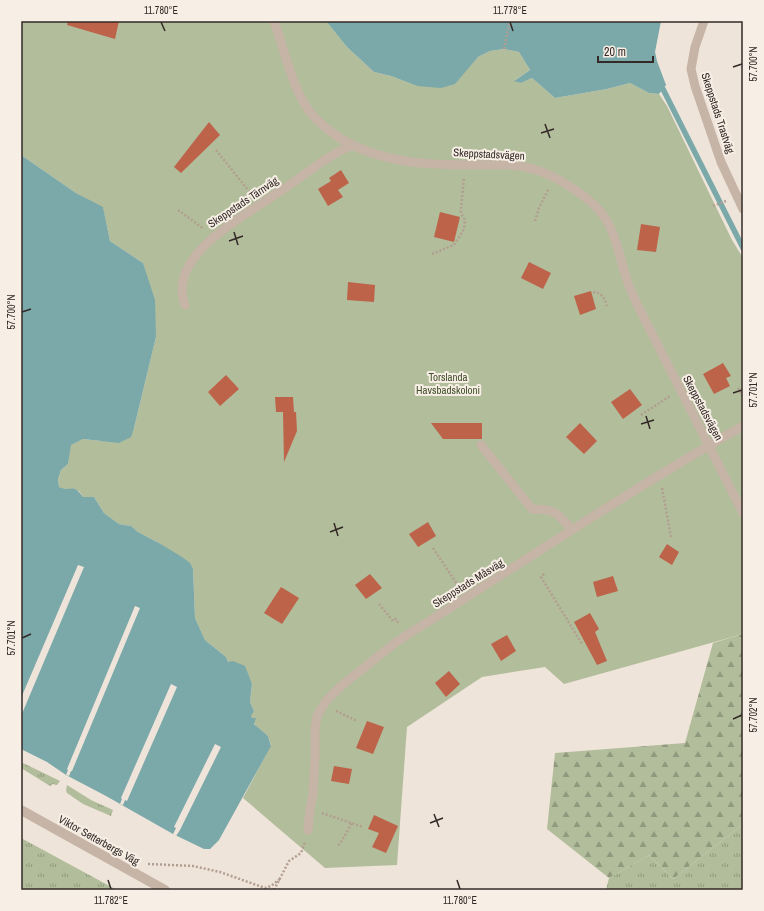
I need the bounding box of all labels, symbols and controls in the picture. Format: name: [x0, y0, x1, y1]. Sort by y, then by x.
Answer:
text: 11.780°E: [144, 4, 178, 17]
text: 11.778°E: [493, 4, 527, 17]
scale bar: [598, 38, 653, 64]
text: 20 m: [604, 44, 626, 60]
text: 57.700°N: [747, 46, 760, 82]
street label: Skeppstads Trastväg: [698, 71, 738, 155]
street label: Skeppstadsvägen: [453, 145, 525, 163]
street label: Skeppstads Tärnväg: [205, 173, 281, 231]
text: 57.700°N: [5, 294, 18, 330]
park label: Torslanda Havsbadskoloni: [416, 370, 480, 397]
text: 57.701°N: [747, 372, 760, 408]
street label: Skeppstadsvägen: [680, 373, 726, 443]
street label: Skeppstads Måsväg: [430, 556, 506, 610]
text: 57.701°N: [5, 620, 18, 656]
text: 57.702°N: [747, 697, 760, 733]
street label: Viktor Setterbergs Väg: [56, 812, 142, 868]
text: 11.782°E: [94, 894, 128, 907]
text: 11.780°E: [443, 894, 477, 907]

